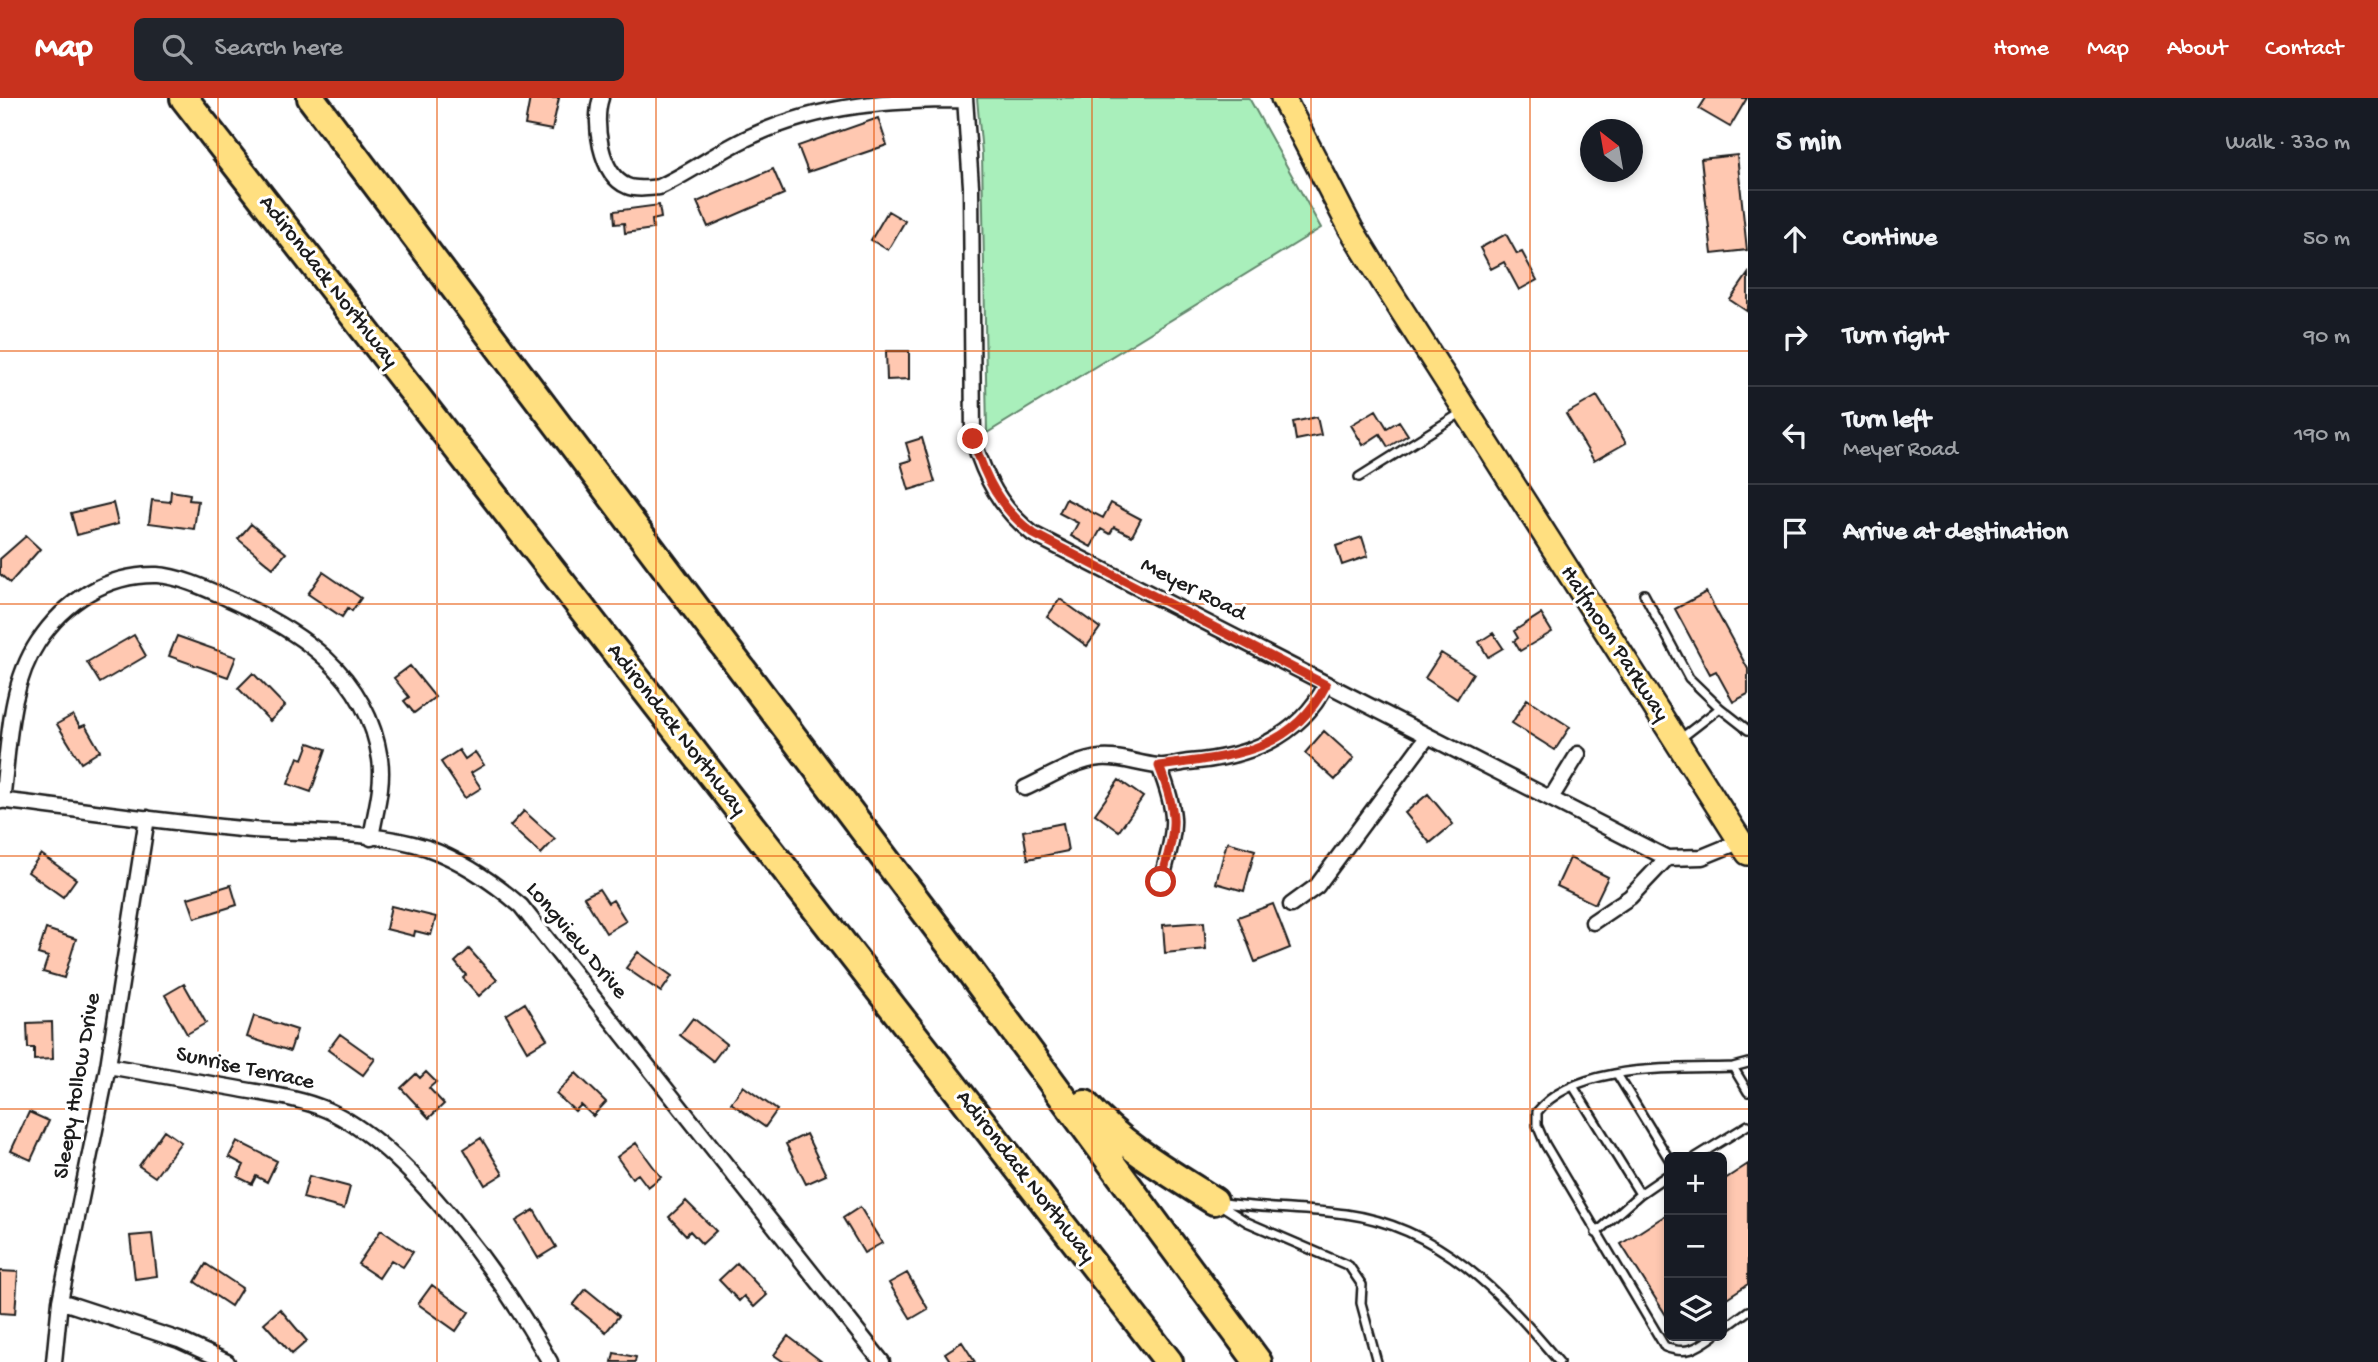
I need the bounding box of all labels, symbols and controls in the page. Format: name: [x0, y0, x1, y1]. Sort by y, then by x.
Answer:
search box: [134, 18, 624, 81]
text: Map: [35, 30, 92, 68]
icon: search: [158, 30, 196, 68]
text: Search here: [214, 34, 343, 65]
text: Home: [1993, 35, 2049, 64]
text: Map: [2087, 35, 2129, 64]
text: About: [2167, 35, 2227, 64]
text: Contact: [2265, 35, 2343, 64]
north arrow: [1580, 119, 1643, 182]
text: 5 min: [1776, 126, 1841, 161]
text: Walk · 330 m: [2226, 130, 2350, 157]
street label: Adirondack Northway: [252, 190, 404, 374]
icon: ahead: [1776, 220, 1814, 258]
text: Continue: [1843, 224, 1937, 255]
text: 50 m: [2303, 226, 2350, 253]
icon: right: [1776, 318, 1814, 356]
text: Turn right: [1843, 322, 1947, 353]
text: 90 m: [2304, 324, 2350, 351]
text: Turn left: [1843, 406, 1931, 437]
icon: left: [1776, 416, 1814, 454]
text: 190 m: [2294, 422, 2350, 449]
route end: [957, 423, 988, 454]
text: Meyer Road: [1843, 437, 1958, 464]
icon: arrive: [1776, 514, 1814, 552]
text: Arrive at destination: [1843, 518, 2068, 549]
street label: Meyer Road: [1136, 552, 1252, 629]
street label: Halfmoon Parkway: [1554, 561, 1674, 727]
street label: Adirondack Northway: [600, 638, 752, 822]
route start: [1145, 866, 1176, 897]
street label: Longview Drive: [519, 877, 634, 1006]
street label: Sleepy Hollow Drive: [48, 990, 108, 1181]
street label: Sunrise Terrace: [173, 1041, 318, 1097]
street label: Adirondack Northway: [949, 1085, 1101, 1269]
map controls: [1664, 1152, 1727, 1341]
button: +: [1664, 1152, 1727, 1215]
button: −: [1664, 1215, 1727, 1278]
button: layers: [1664, 1278, 1727, 1341]

